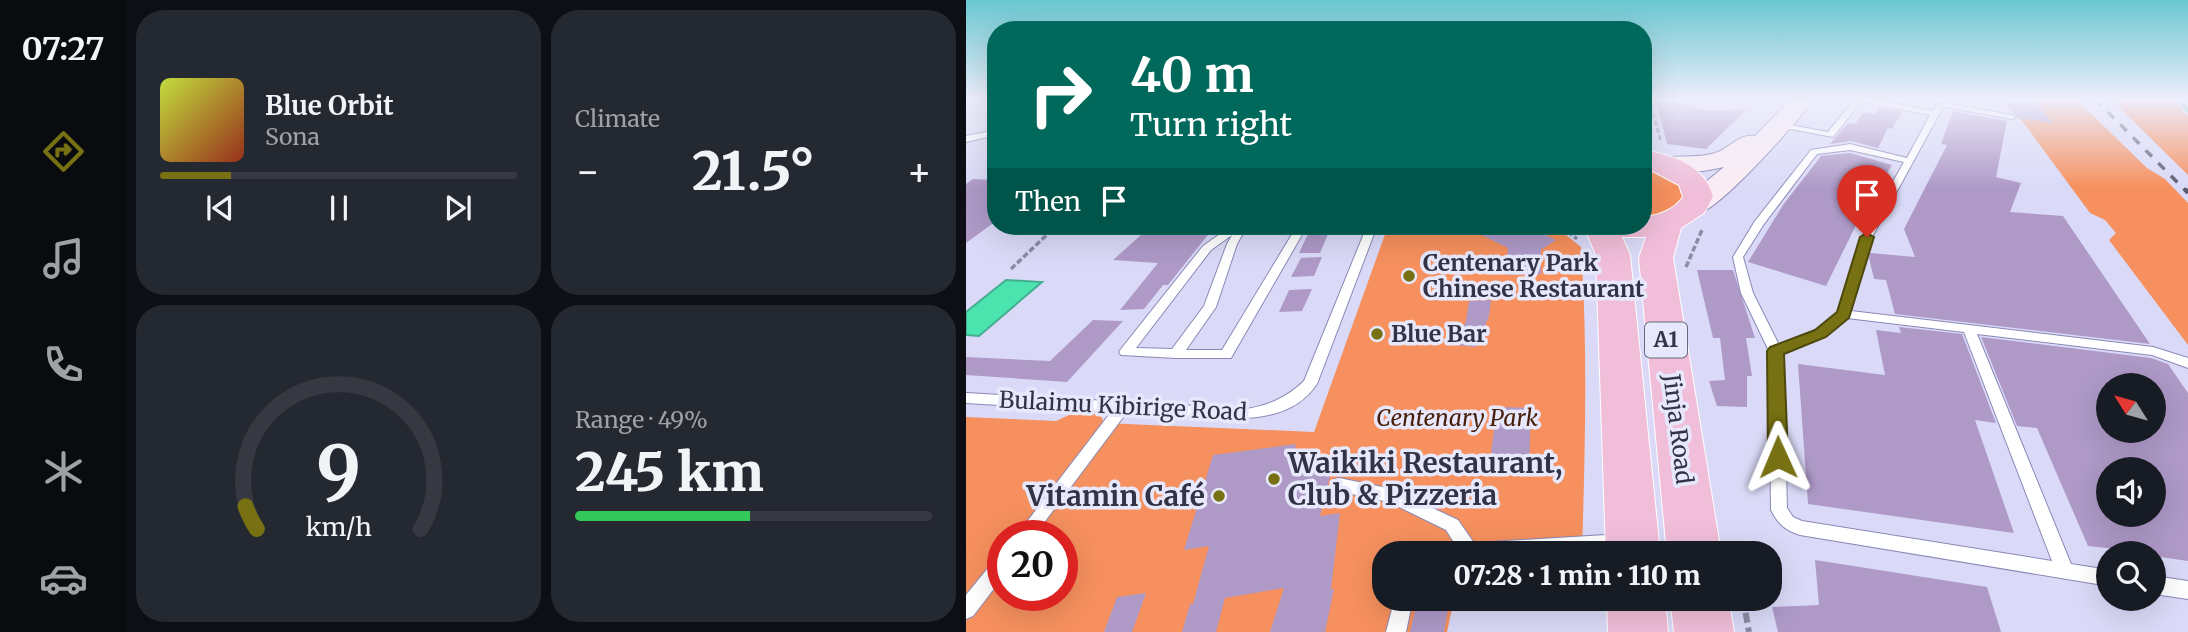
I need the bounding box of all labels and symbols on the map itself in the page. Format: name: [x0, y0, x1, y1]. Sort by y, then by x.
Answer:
pin: [1837, 165, 1897, 237]
place label: Centenary Park Chinese Restaurant: [1423, 248, 1644, 303]
marker: Centenary Park Chinese Restaurant: [1401, 268, 1417, 284]
place label: Blue Bar: [1391, 319, 1487, 348]
road number: A1: [1645, 322, 1687, 358]
marker: Blue Bar: [1369, 326, 1385, 342]
street label: Jinja Road: [1657, 371, 1700, 486]
north arrow: [2096, 373, 2166, 443]
street label: Bulaimu Kibirige Road: [998, 385, 1248, 426]
park label: Centenary Park: [1376, 403, 1538, 432]
position arrow: [1741, 420, 1815, 494]
place label: Waikiki Restaurant, Club & Pizzeria: [1287, 445, 1563, 513]
marker: Waikiki Restaurant, Club & Pizzeria: [1266, 471, 1282, 487]
place label: Vitamin Café: [1026, 478, 1205, 514]
marker: Vitamin Café: [1211, 488, 1227, 504]
speed limit sign: 20: [987, 520, 1078, 611]

